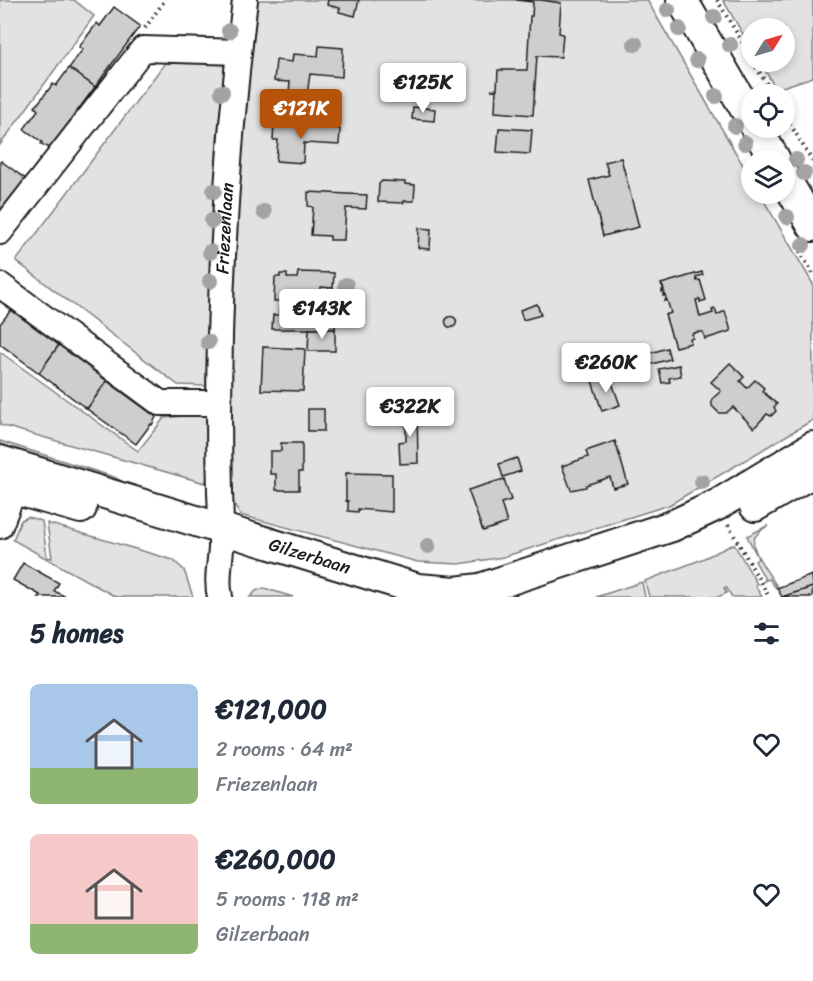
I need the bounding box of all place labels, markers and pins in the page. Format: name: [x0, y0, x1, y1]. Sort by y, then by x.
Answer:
pin: €125K: [381, 63, 465, 114]
pin: €121K: [259, 89, 343, 140]
pin: €143K: [280, 289, 364, 340]
pin: €260K: [564, 343, 648, 394]
pin: €322K: [368, 387, 452, 438]

